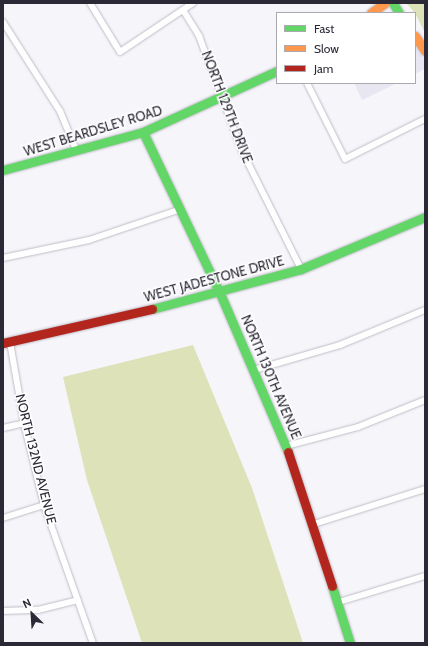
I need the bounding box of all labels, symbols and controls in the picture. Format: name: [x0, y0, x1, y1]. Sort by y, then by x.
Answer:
legend: [276, 12, 416, 84]
text: Fast: [314, 21, 334, 36]
text: Slow: [314, 41, 339, 56]
street label: NORTH 129TH DRIVE: [198, 49, 256, 165]
text: Jam: [314, 61, 333, 76]
street label: WEST BEARDSLEY ROAD: [22, 102, 164, 160]
street label: WEST JADESTONE DRIVE: [142, 253, 286, 305]
street label: NORTH 130TH AVENUE: [238, 313, 304, 441]
street label: NORTH 132ND AVENUE: [12, 392, 60, 526]
north arrow: [12, 594, 52, 634]
text: N: [20, 595, 33, 611]

